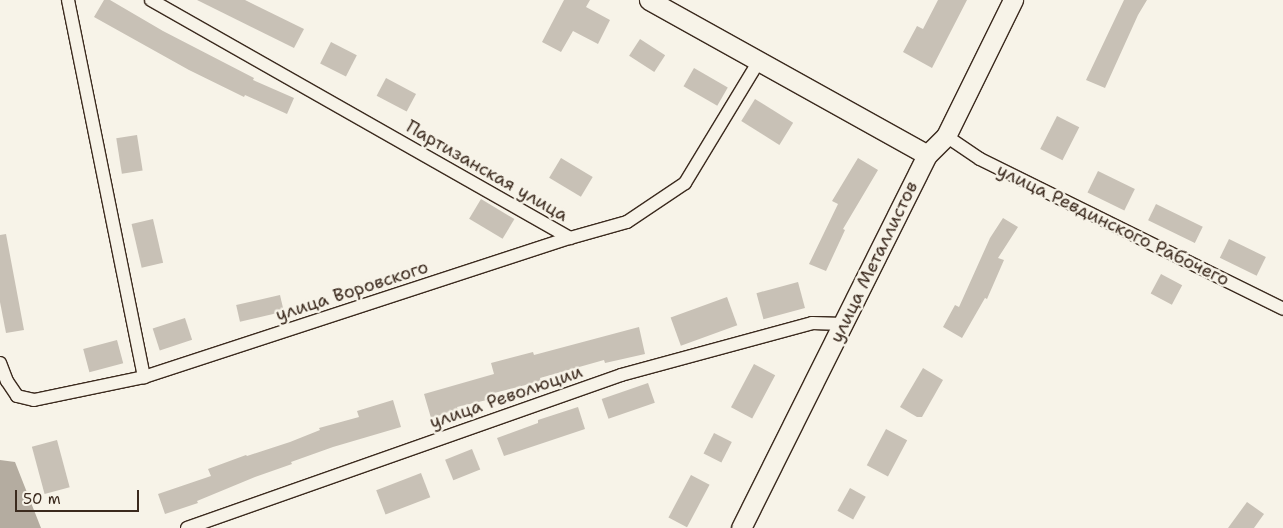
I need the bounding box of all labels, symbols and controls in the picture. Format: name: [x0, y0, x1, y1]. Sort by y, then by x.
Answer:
street label: Партизанская улица: [402, 116, 572, 226]
street label: улица Ревдинского Рабочего: [993, 159, 1233, 291]
street label: улица Металлистов: [826, 178, 922, 346]
street label: улица Воровского: [273, 256, 431, 326]
street label: улица Революции: [427, 361, 585, 433]
scale bar: [18, 480, 141, 512]
text: 50 m: [23, 489, 61, 509]

